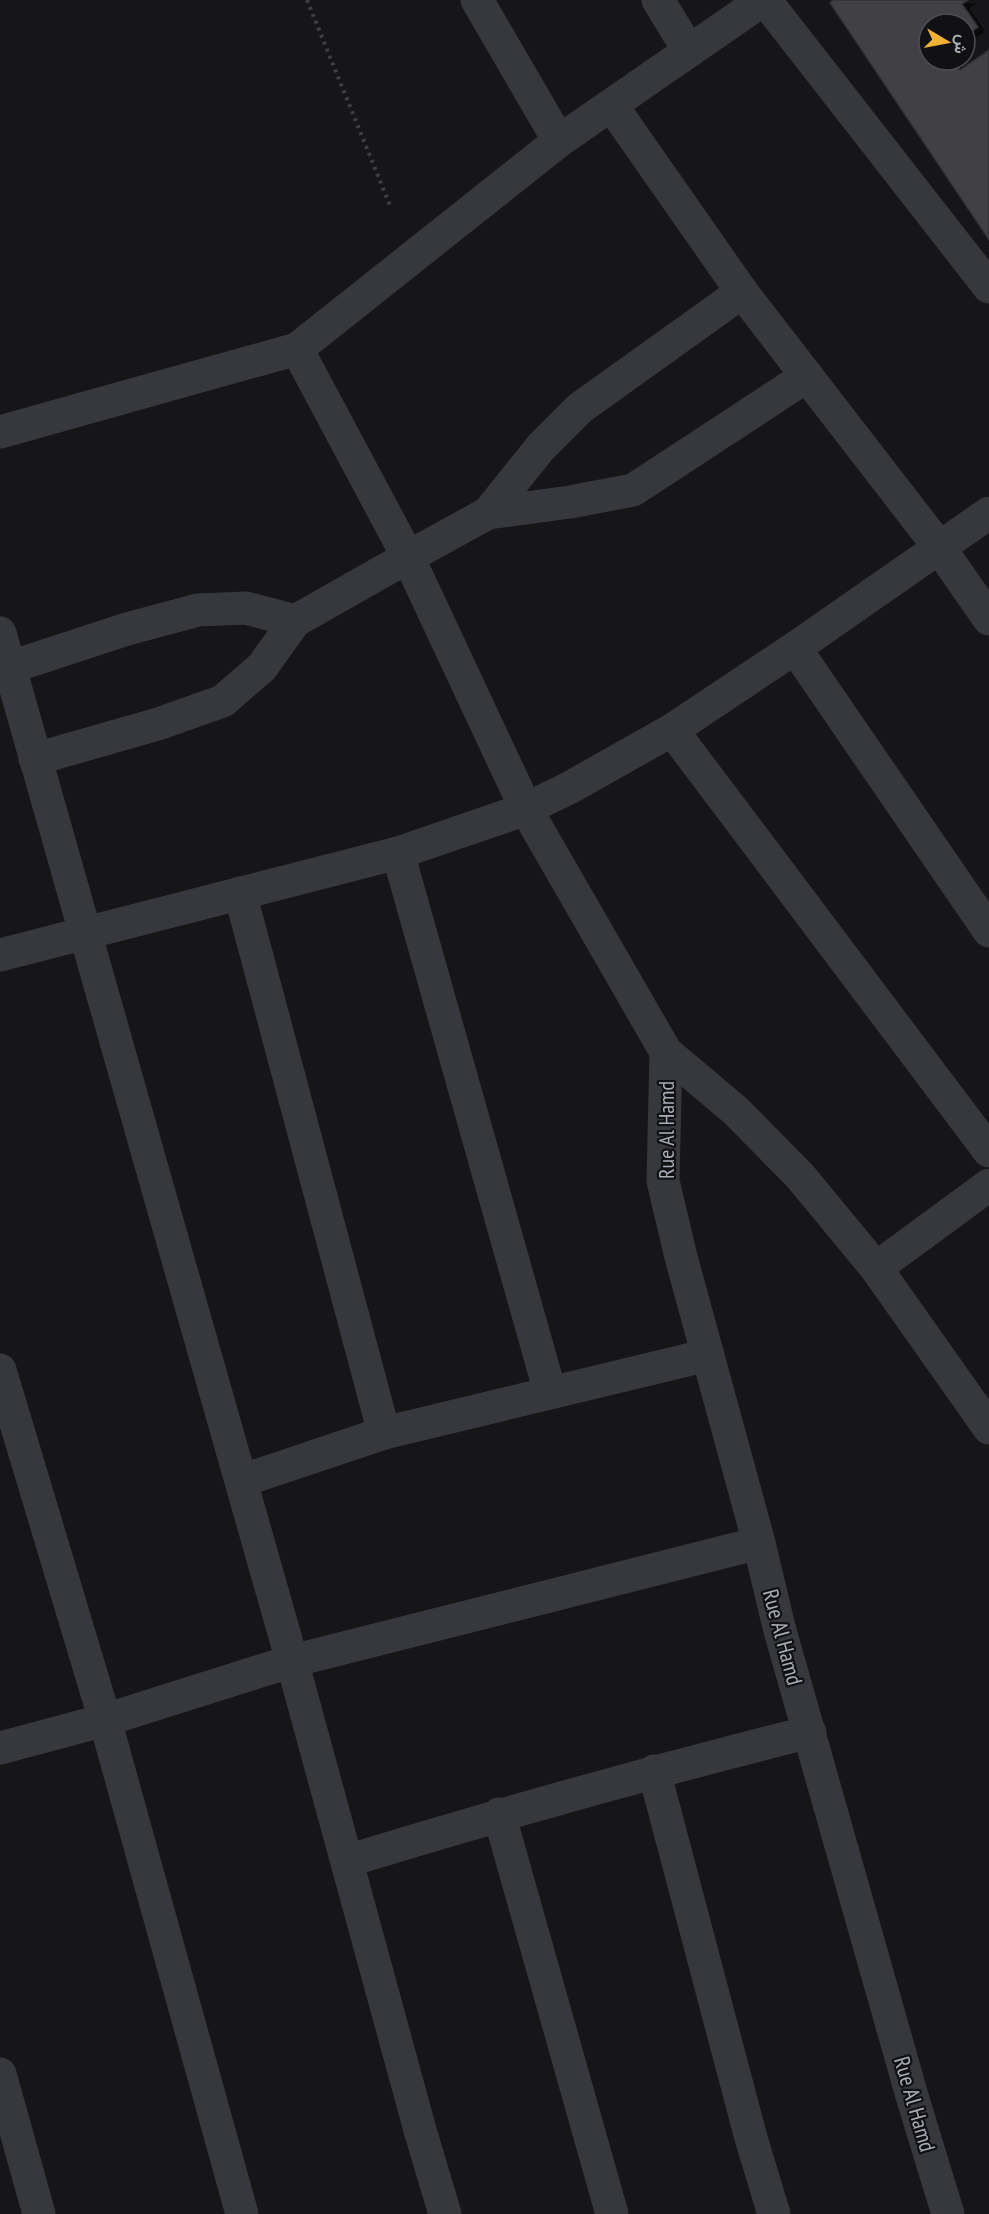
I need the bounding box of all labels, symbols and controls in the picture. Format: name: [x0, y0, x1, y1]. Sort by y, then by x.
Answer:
north arrow: [917, 12, 977, 72]
text: ش: [950, 33, 973, 56]
street label: Rue Al Hamd: [652, 1081, 680, 1179]
street label: Rue Al Hamd: [757, 1586, 809, 1688]
street label: Rue Al Hamd: [888, 2053, 942, 2155]

